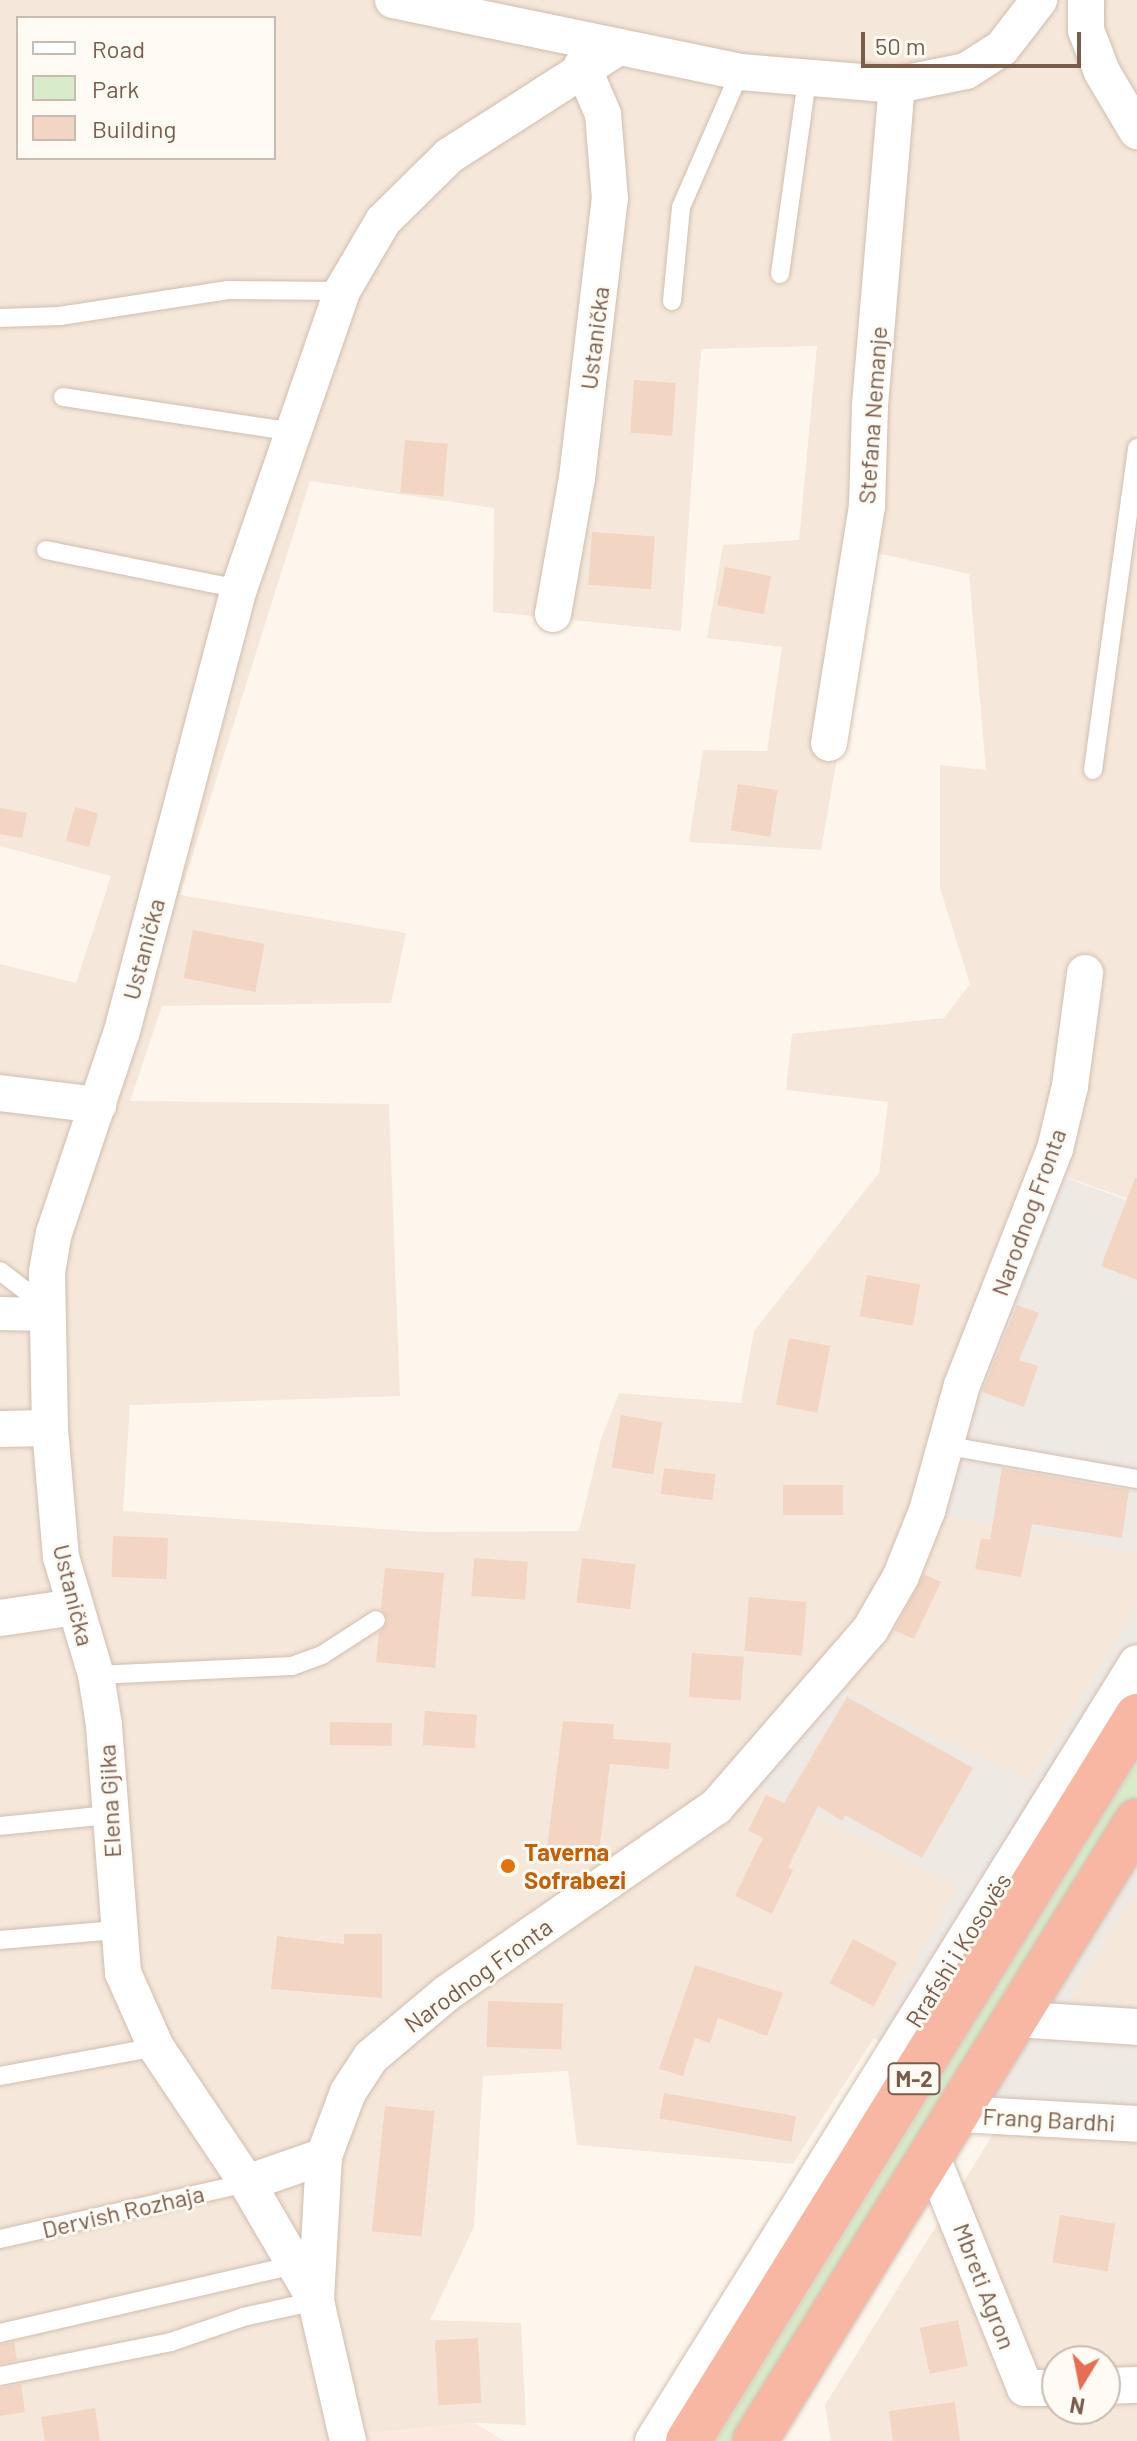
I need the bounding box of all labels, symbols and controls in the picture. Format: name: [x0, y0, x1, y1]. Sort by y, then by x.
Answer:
legend: [16, 16, 276, 160]
scale bar: [865, 16, 1085, 66]
text: 50 m: [875, 31, 926, 60]
text: Road: [92, 34, 145, 63]
text: Park: [92, 74, 139, 103]
text: Building: [92, 114, 176, 143]
street label: Ustanička: [573, 285, 615, 391]
street label: Stefana Nemanje: [851, 325, 893, 505]
street label: Ustanička: [116, 895, 170, 1003]
street label: Narodnog Fronta: [984, 1124, 1072, 1300]
street label: Ustanička: [47, 1541, 101, 1649]
street label: Elena Gjika: [92, 1744, 126, 1858]
place label: Taverna Sofrabezi: [524, 1838, 626, 1894]
marker: Taverna Sofrabezi: [499, 1857, 517, 1875]
street label: Rrafshi i Kosovës: [899, 1867, 1017, 2033]
street label: Narodnog Fronta: [398, 1912, 558, 2038]
road number: M-2: [886, 2061, 942, 2097]
street label: Frang Bardhi: [982, 2101, 1116, 2137]
street label: Dervish Rozhaja: [39, 2178, 207, 2244]
street label: Mbreti Agron: [948, 2219, 1022, 2353]
north arrow: [1041, 2345, 1121, 2425]
text: N: [1068, 2393, 1087, 2421]

